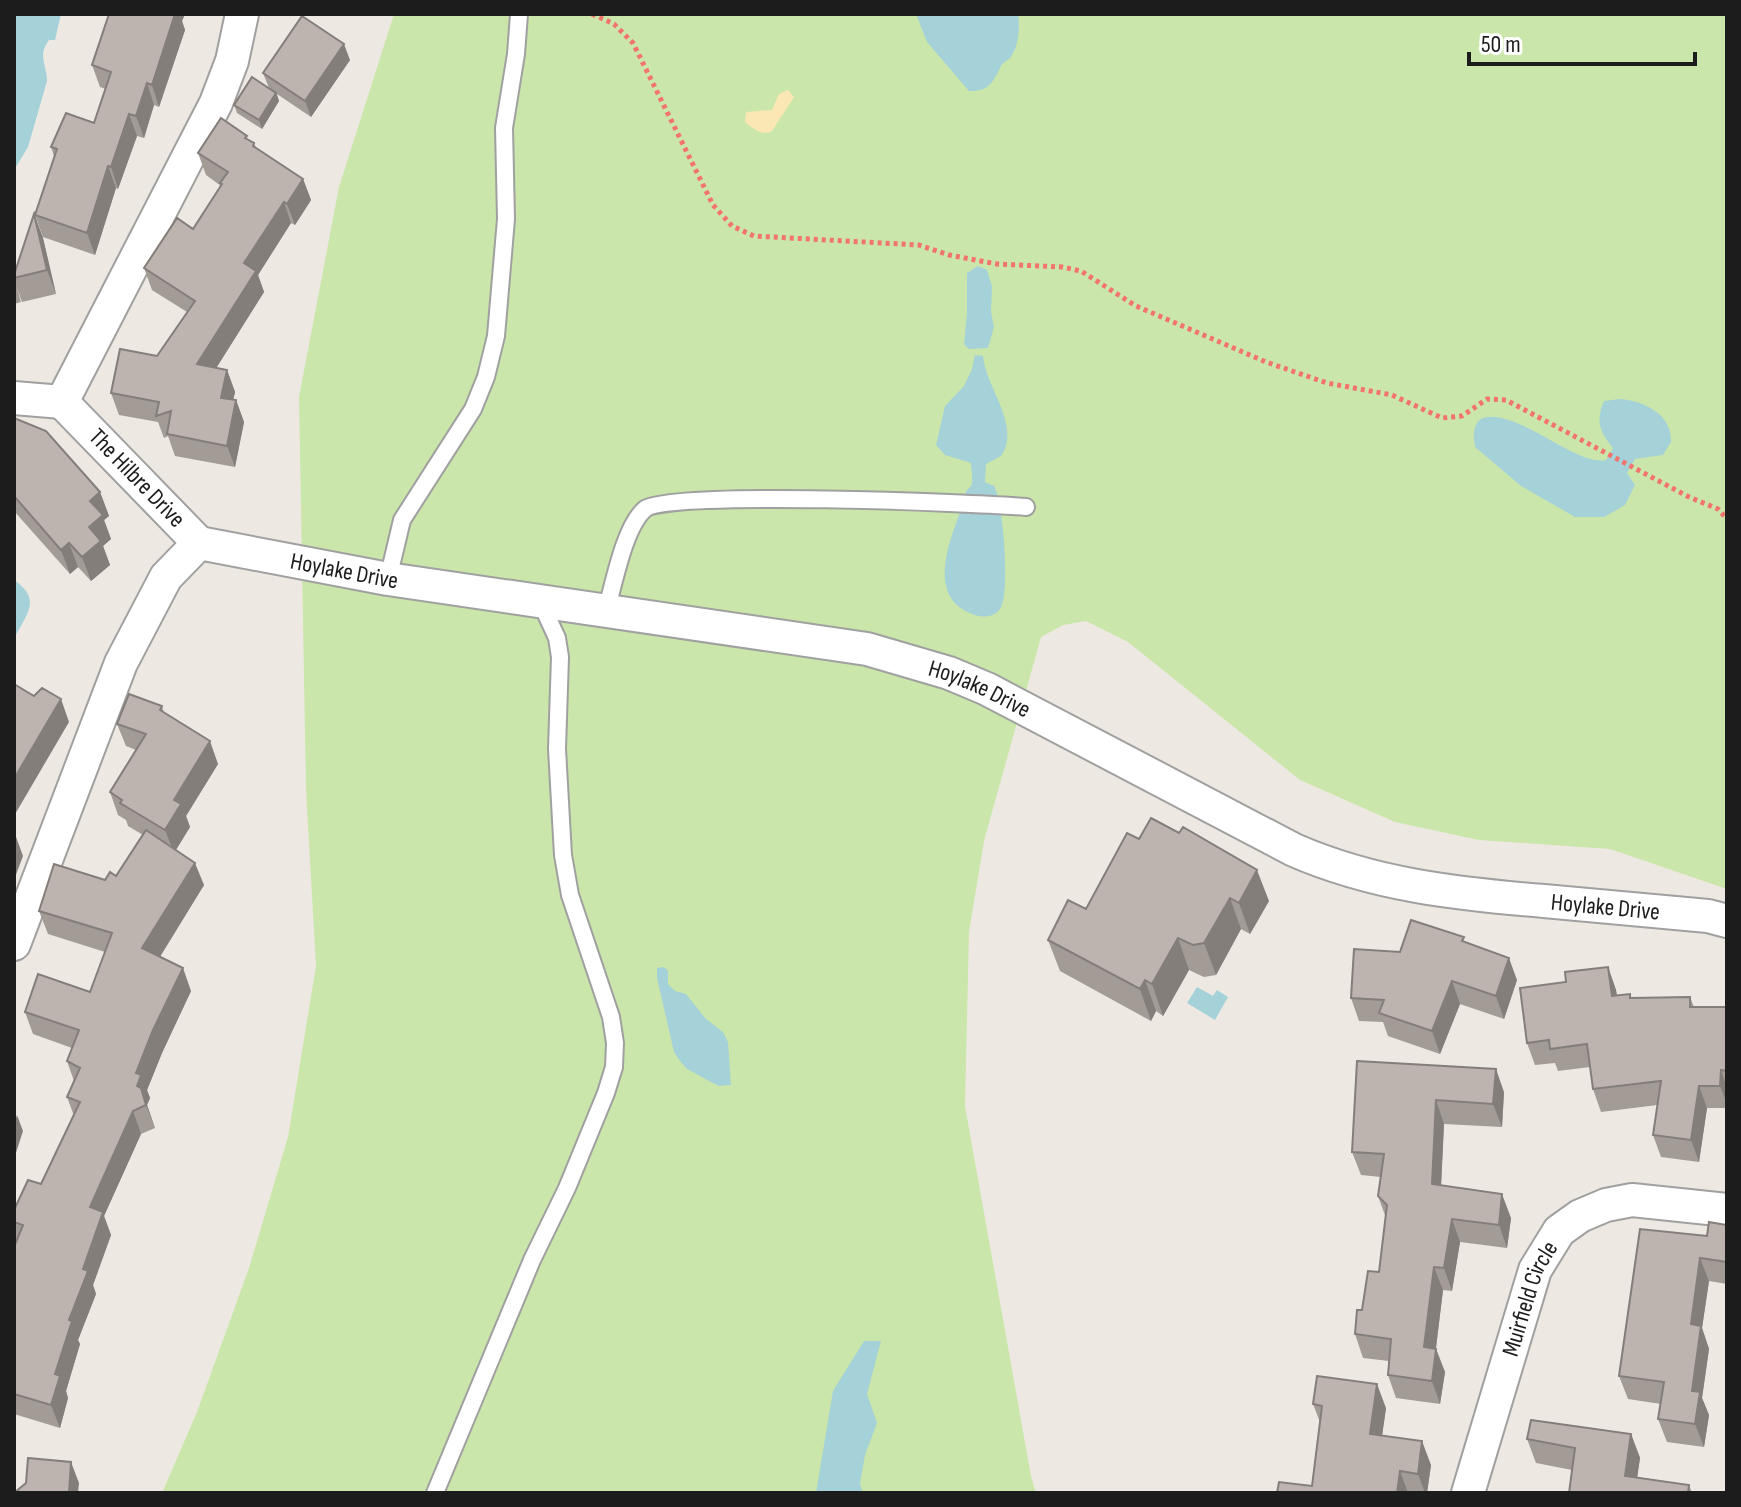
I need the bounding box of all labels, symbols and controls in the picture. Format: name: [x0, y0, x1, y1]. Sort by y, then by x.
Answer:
scale bar: [1469, 16, 1695, 66]
text: 50 m: [1481, 30, 1521, 59]
street label: The Hilbre Drive: [83, 423, 191, 533]
street label: Hoylake Drive: [288, 546, 400, 595]
street label: Hoylake Drive: [925, 653, 1036, 724]
street label: Hoylake Drive: [1550, 887, 1661, 926]
street label: Muirfield Circle: [1495, 1236, 1564, 1360]

